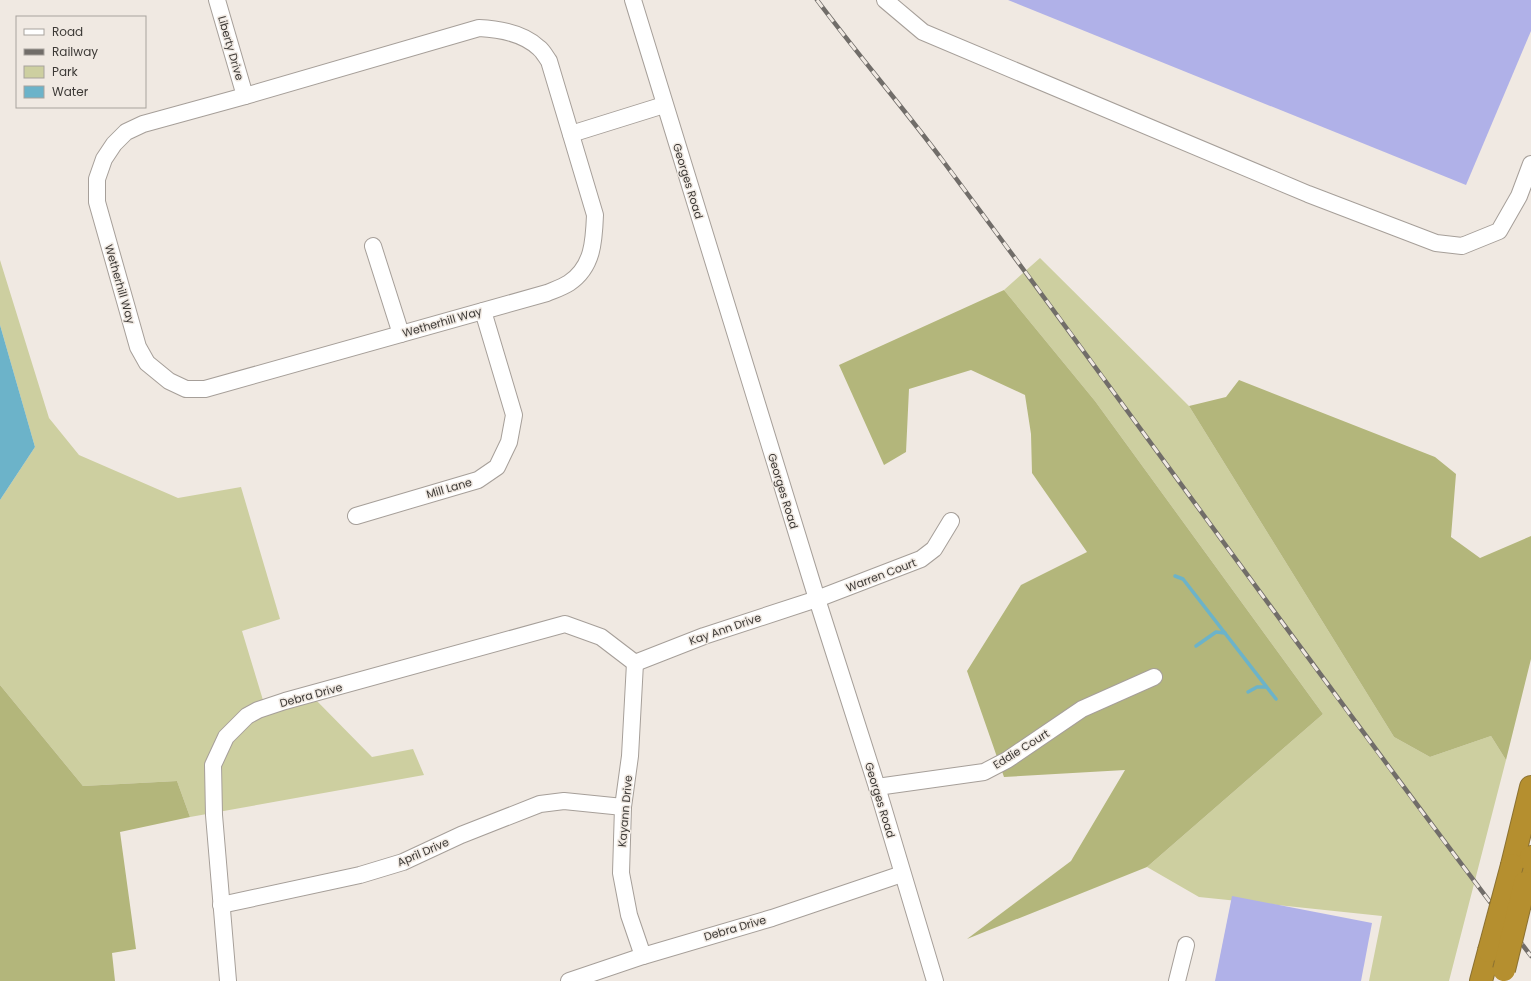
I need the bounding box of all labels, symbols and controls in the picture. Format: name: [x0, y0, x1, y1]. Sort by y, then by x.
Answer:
street label: Liberty Drive: [214, 14, 248, 82]
legend: [16, 16, 146, 108]
text: Road: [52, 23, 83, 40]
text: Railway: [52, 43, 98, 60]
text: Park: [52, 63, 79, 80]
text: Water: [52, 83, 89, 100]
street label: Georges Road: [669, 141, 707, 221]
street label: Wetherhill Way: [101, 242, 139, 326]
street label: Wetherhill Way: [400, 303, 484, 341]
street label: Georges Road: [764, 451, 802, 531]
street label: Mill Lane: [424, 474, 474, 502]
street label: Warren Court: [844, 554, 918, 596]
street label: Kay Ann Drive: [687, 609, 763, 649]
street label: Debra Drive: [278, 679, 344, 711]
street label: Eddie Court: [990, 725, 1052, 773]
street label: Georges Road: [861, 760, 899, 840]
street label: Kayann Drive: [614, 774, 636, 848]
street label: April Drive: [395, 834, 452, 870]
street label: Debra Drive: [702, 911, 768, 945]

